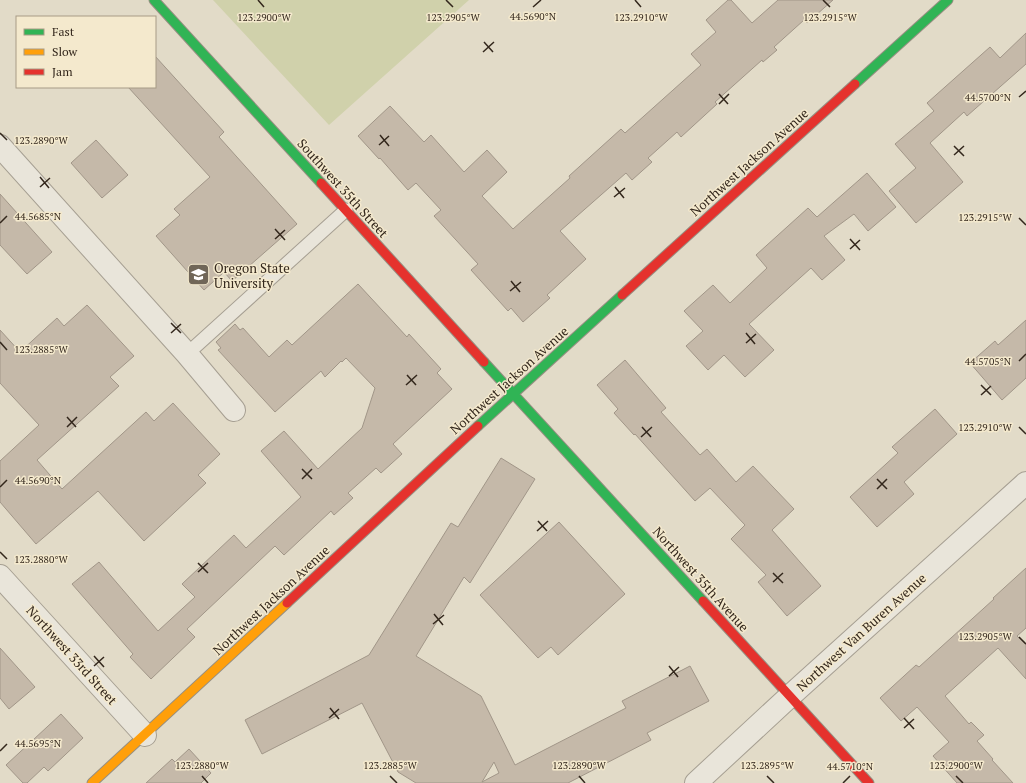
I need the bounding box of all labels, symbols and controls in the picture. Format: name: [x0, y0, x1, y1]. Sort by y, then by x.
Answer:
text: 44.5690°N: [510, 10, 557, 23]
text: 123.2900°W: [237, 11, 291, 24]
text: 123.2905°W: [426, 11, 480, 24]
text: 123.2910°W: [614, 11, 668, 24]
text: 123.2915°W: [803, 11, 857, 24]
legend: [16, 16, 156, 88]
text: Fast: [52, 24, 75, 39]
text: Slow: [52, 44, 78, 59]
text: Jam: [52, 64, 73, 79]
text: 44.5700°N: [965, 91, 1012, 104]
street label: Northwest Jackson Avenue: [686, 104, 812, 220]
text: 123.2890°W: [14, 134, 68, 147]
street label: Southwest 35th Street: [294, 135, 393, 242]
text: 44.5685°N: [15, 210, 62, 223]
text: 123.2915°W: [958, 211, 1012, 224]
place label: Oregon State University: [214, 259, 290, 292]
school or university icon: Oregon State University: [185, 262, 211, 288]
street label: Northwest Jackson Avenue: [446, 322, 572, 438]
text: 123.2885°W: [14, 343, 68, 356]
text: 44.5705°N: [965, 355, 1012, 368]
text: 123.2910°W: [958, 421, 1012, 434]
text: 44.5690°N: [15, 474, 62, 487]
street label: Northwest 35th Avenue: [649, 523, 753, 635]
street label: Northwest Jackson Avenue: [209, 541, 333, 659]
text: 123.2880°W: [14, 553, 68, 566]
street label: Northwest Van Buren Avenue: [792, 569, 930, 695]
street label: Northwest 33rd Street: [23, 602, 121, 709]
text: 123.2905°W: [958, 630, 1012, 643]
text: 44.5695°N: [15, 737, 62, 750]
text: 123.2880°W: [175, 759, 229, 772]
text: 123.2885°W: [363, 759, 417, 772]
text: 123.2890°W: [552, 759, 606, 772]
text: 123.2895°W: [740, 759, 794, 772]
text: 123.2900°W: [929, 759, 983, 772]
text: 44.5710°N: [827, 760, 874, 773]

